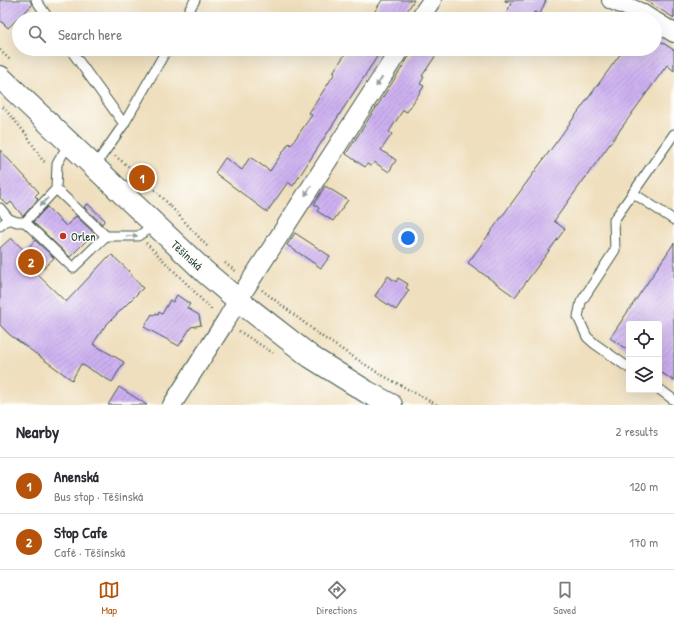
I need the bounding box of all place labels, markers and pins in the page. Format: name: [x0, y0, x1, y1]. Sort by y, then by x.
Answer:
pin: 1: [129, 163, 155, 193]
place label: Orlen: [71, 228, 96, 245]
marker: Orlen: [58, 231, 68, 241]
pin: 2: [18, 247, 44, 277]

